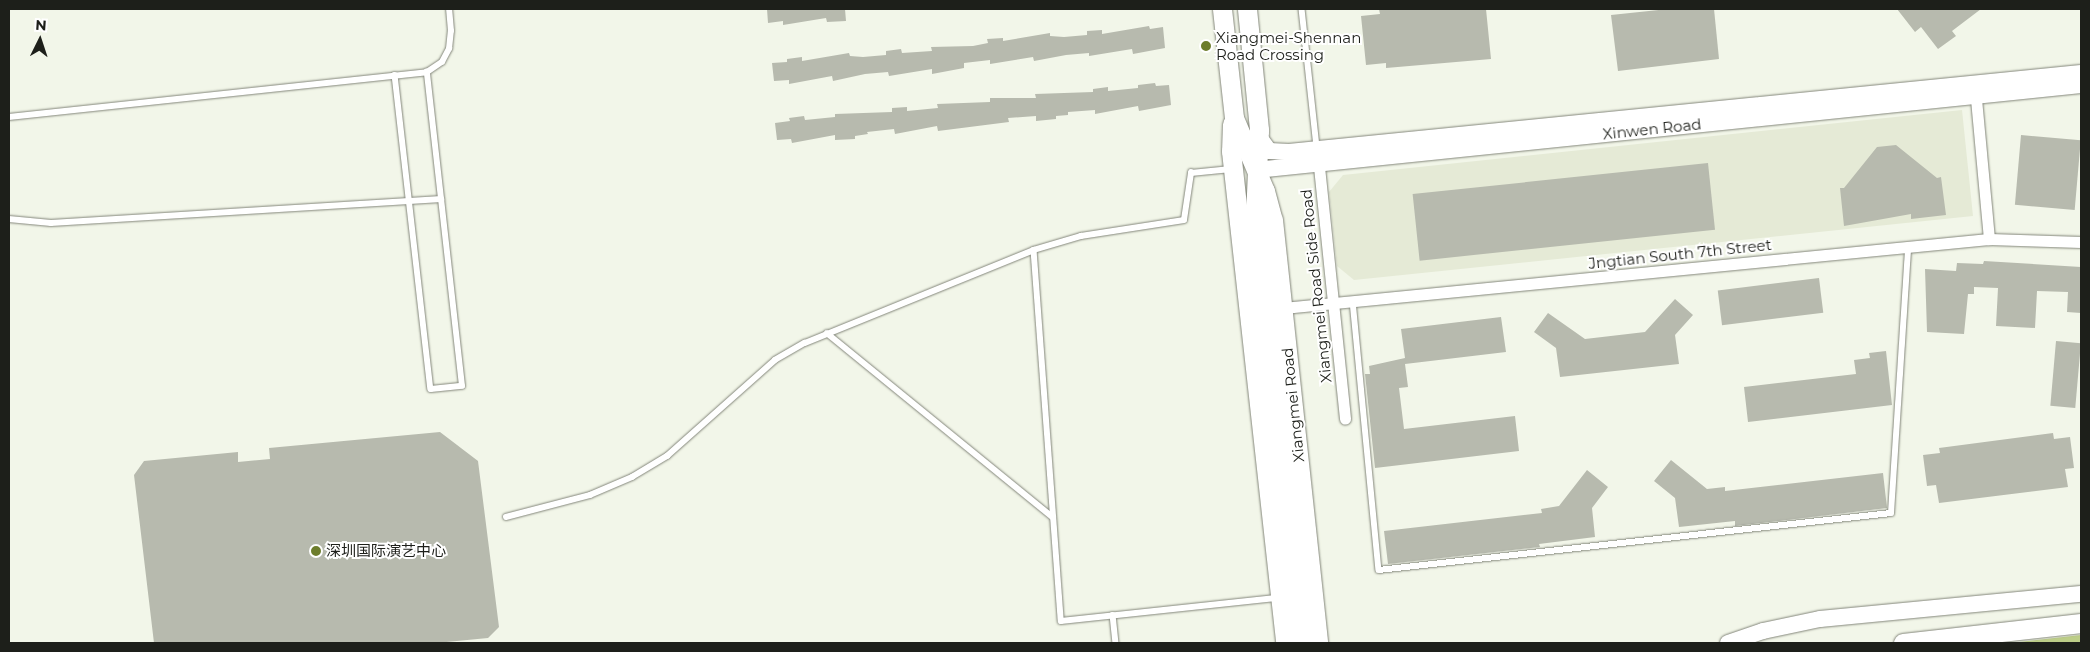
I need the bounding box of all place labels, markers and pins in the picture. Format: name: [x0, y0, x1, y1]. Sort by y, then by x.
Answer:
place label: Xiangmei-Shennan Road Crossing: [1216, 28, 1361, 63]
marker: Xiangmei-Shennan Road Crossing: [1200, 40, 1212, 52]
place label: 深圳国际演艺中心: [326, 542, 446, 560]
marker: 深圳国际演艺中心: [310, 545, 322, 557]

